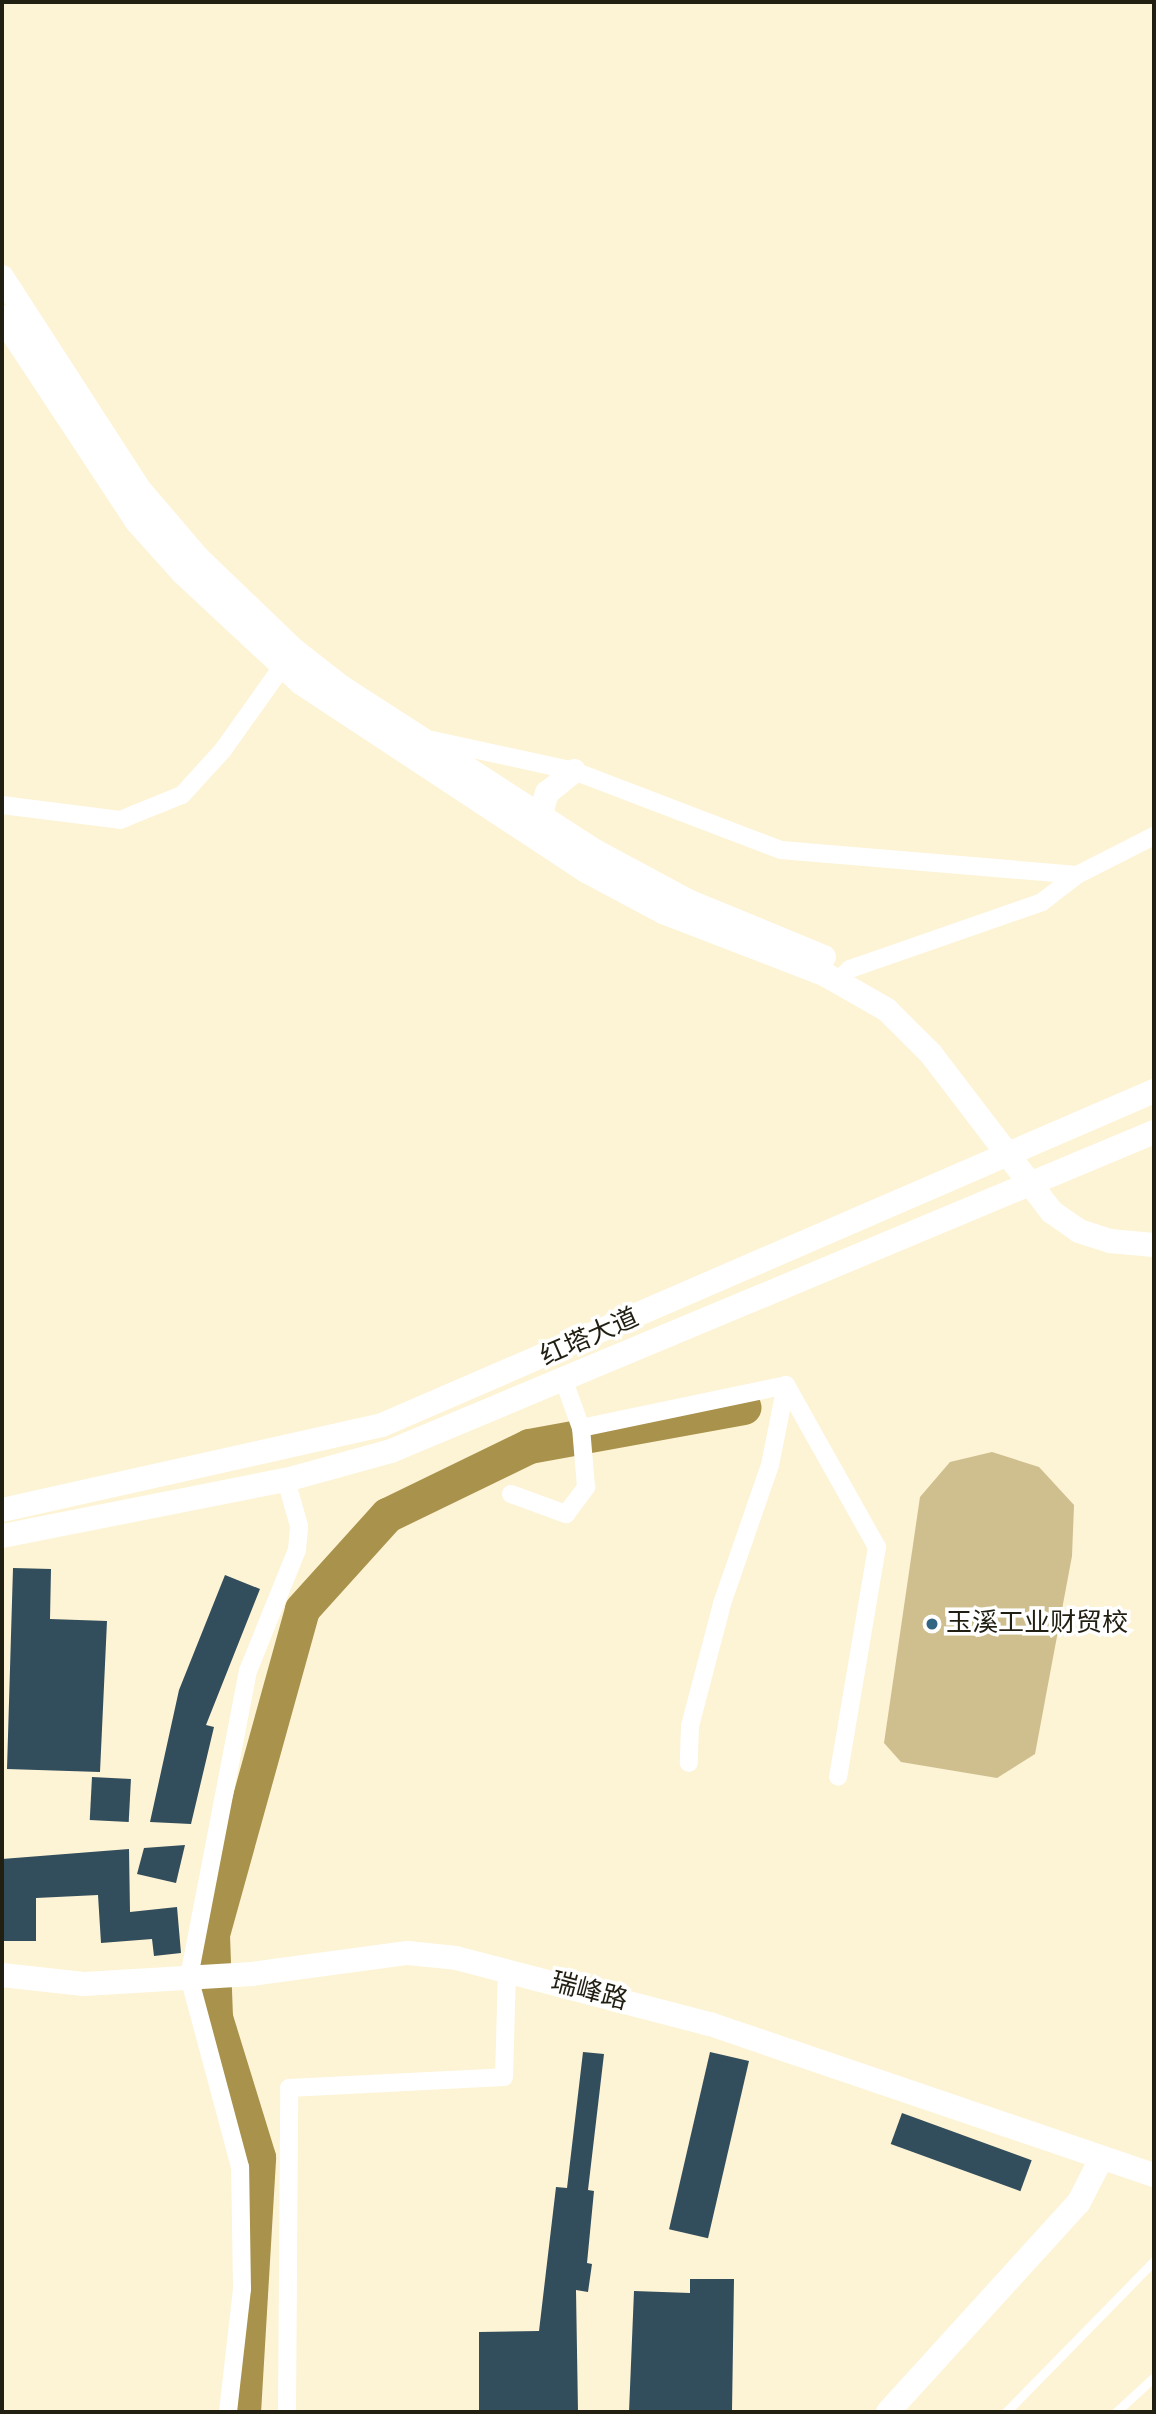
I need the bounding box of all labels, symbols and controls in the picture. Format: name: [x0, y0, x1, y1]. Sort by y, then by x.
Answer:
street label: 红塔大道: [536, 1303, 644, 1373]
place label: 玉溪工业财贸校: [946, 1608, 1128, 1640]
marker: 玉溪工业财贸校: [924, 1616, 940, 1632]
street label: 瑞峰路: [547, 1967, 631, 2017]

